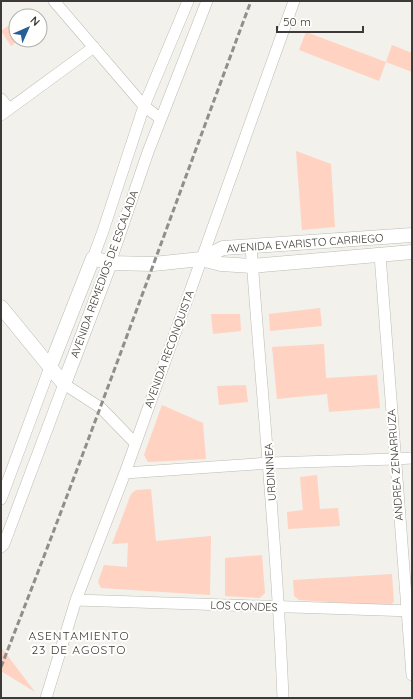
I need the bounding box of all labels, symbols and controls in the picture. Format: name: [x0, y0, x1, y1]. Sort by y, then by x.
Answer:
north arrow: [8, 8, 48, 48]
scale bar: [277, 8, 363, 34]
text: N: [27, 13, 43, 29]
text: 50 m: [283, 14, 311, 29]
street label: AVENIDA REMEDIOS DE ESCALADA: [67, 188, 141, 360]
street label: AVENIDA EVARISTO CARRIEGO: [226, 231, 384, 255]
street label: AVENIDA RECONQUISTA: [141, 288, 197, 410]
street label: ANDREA ZENARRUZA: [384, 409, 406, 521]
street label: URDININEA: [261, 443, 279, 501]
street label: LOS CONDES: [210, 598, 278, 614]
district label: ASENTAMIENTO 23 DE AGOSTO: [28, 628, 130, 657]

